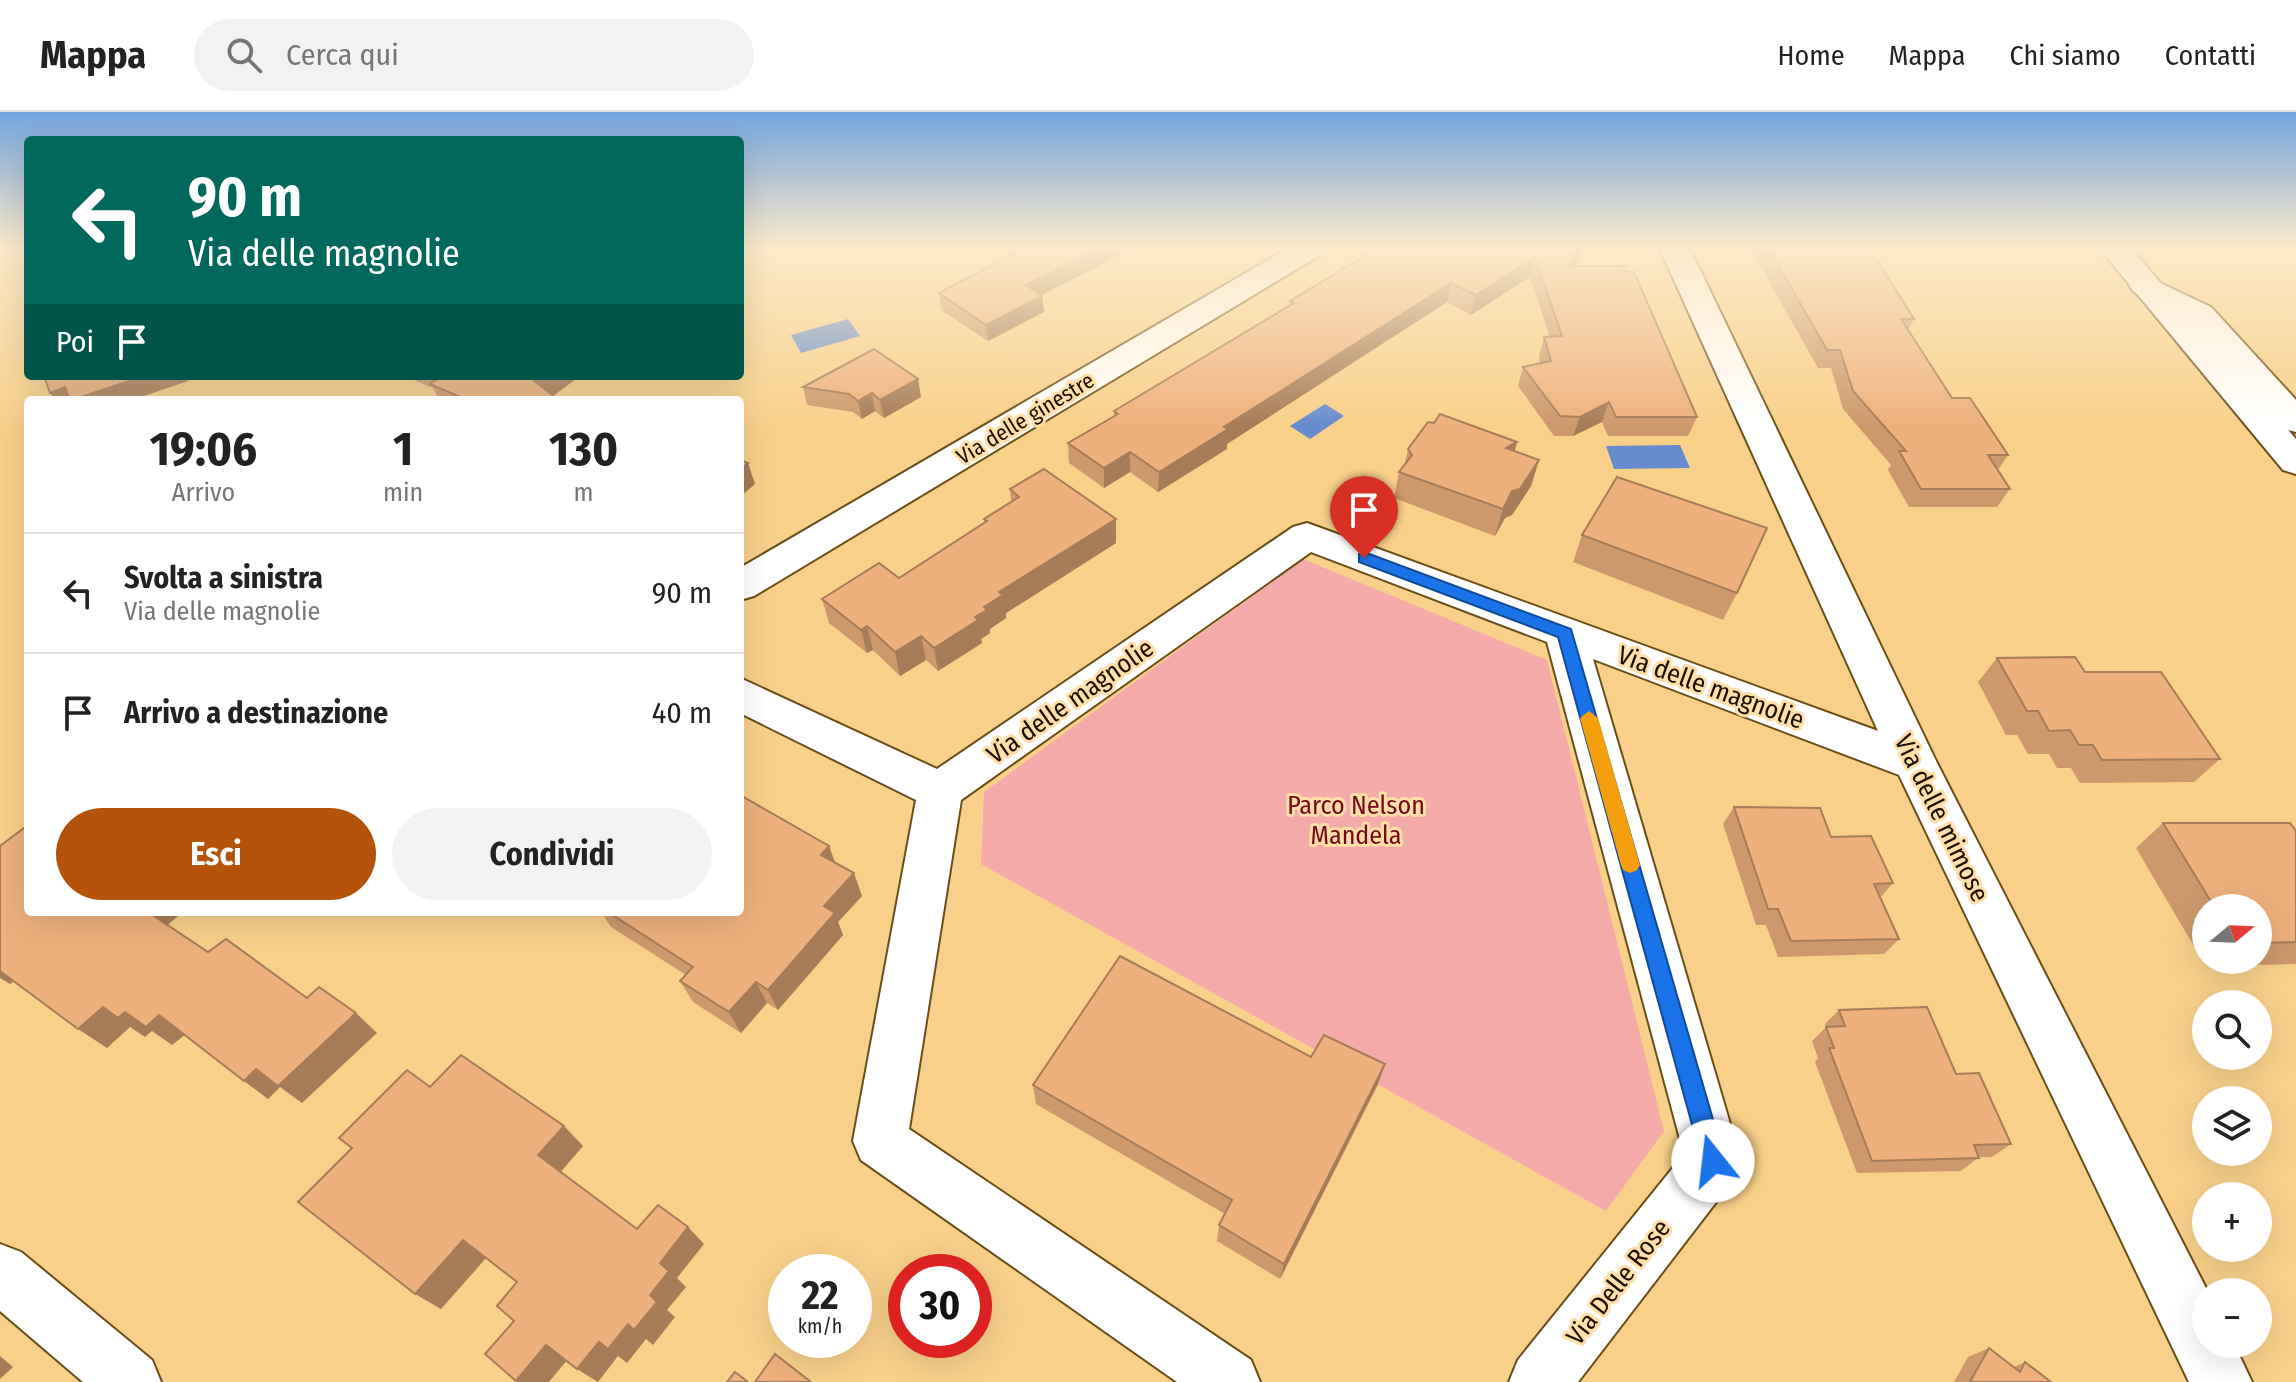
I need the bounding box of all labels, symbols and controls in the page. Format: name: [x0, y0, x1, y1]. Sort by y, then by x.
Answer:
search box: [194, 19, 754, 91]
text: Mappa: [40, 32, 146, 78]
icon: search: [222, 33, 266, 77]
text: Cerca qui: [286, 37, 399, 73]
text: Home: [1778, 39, 1845, 72]
text: Mappa: [1889, 39, 1965, 72]
text: Chi siamo: [2009, 39, 2121, 72]
text: Contatti: [2165, 39, 2256, 72]
text: 90 m: [188, 164, 302, 231]
icon: left: [56, 168, 160, 272]
text: Via delle magnolie: [188, 232, 460, 276]
icon: arrive: [110, 320, 154, 364]
text: Poi: [56, 324, 94, 360]
street label: Via delle ginestre: [952, 367, 1099, 470]
text: 19:06: [150, 420, 257, 478]
text: 1: [393, 420, 413, 478]
text: 130: [549, 420, 618, 478]
pin: [1330, 476, 1398, 558]
text: Arrivo: [172, 477, 235, 508]
text: min: [383, 477, 423, 508]
text: m: [574, 477, 594, 508]
icon: arrive: [1342, 488, 1386, 532]
text: Svolta a sinistra: [124, 560, 323, 596]
icon: left: [56, 571, 100, 615]
text: 90 m: [652, 575, 712, 611]
text: Via delle magnolie: [124, 596, 320, 627]
street label: Via delle magnolie: [981, 632, 1160, 770]
street label: Via delle magnolie: [1613, 639, 1808, 736]
icon: arrive: [56, 691, 100, 735]
text: Arrivo a destinazione: [124, 695, 388, 731]
text: 40 m: [652, 695, 712, 731]
street label: Via delle mimose: [1888, 730, 1995, 907]
park label: Parco Nelson Mandela: [1287, 790, 1425, 851]
button: Esci: [56, 808, 376, 900]
button: Condividi: [392, 808, 712, 900]
north arrow: [2192, 894, 2272, 974]
map controls: [2192, 894, 2272, 1358]
button: search: [2192, 990, 2272, 1070]
button: layers: [2192, 1086, 2272, 1166]
position arrow: [1671, 1119, 1755, 1203]
button: +: [2192, 1182, 2272, 1262]
street label: Via Delle Rose: [1560, 1213, 1677, 1351]
speed limit sign: 30: [888, 1254, 992, 1358]
text: 22: [801, 1272, 839, 1320]
button: −: [2192, 1278, 2272, 1358]
text: km/h: [798, 1314, 842, 1338]

